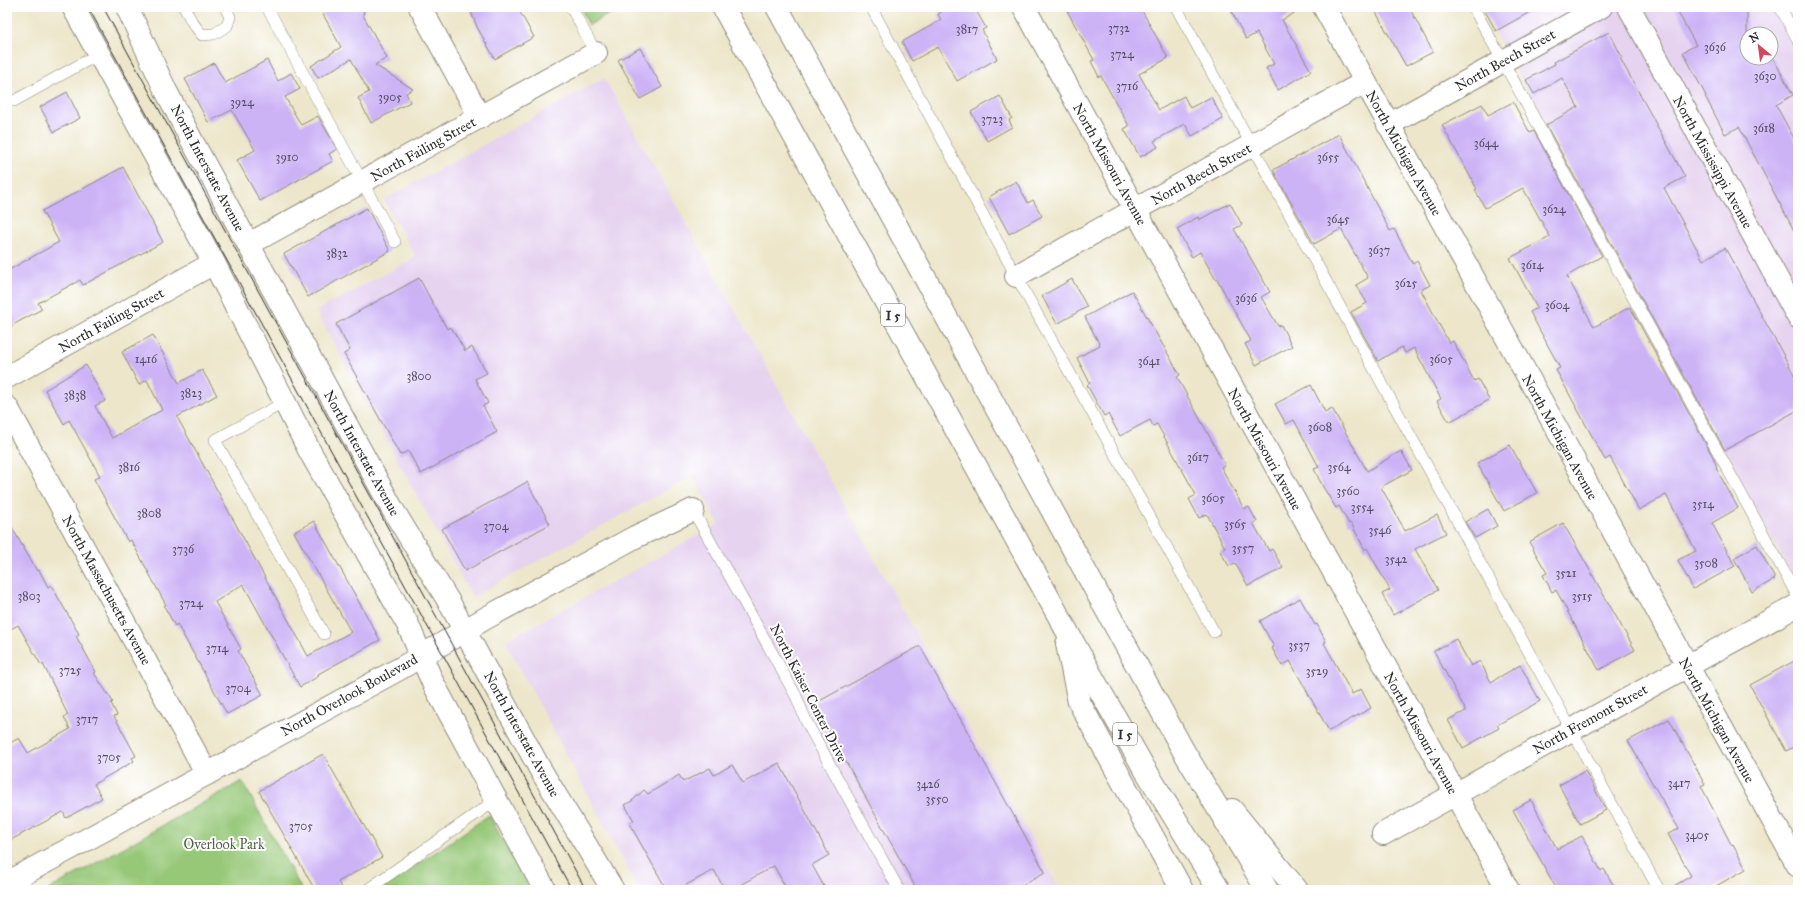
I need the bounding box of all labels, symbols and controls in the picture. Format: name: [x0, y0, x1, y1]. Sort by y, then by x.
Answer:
house number: 3732: [1108, 21, 1130, 35]
house number: 3817: [956, 22, 978, 36]
street label: North Beech Street: [1452, 26, 1558, 95]
north arrow: [1739, 26, 1779, 66]
text: N: [1747, 29, 1762, 46]
house number: 3636: [1704, 40, 1727, 54]
house number: 3724: [1110, 47, 1134, 61]
house number: 3630: [1754, 69, 1776, 83]
house number: 3716: [1116, 79, 1139, 93]
street label: North Michigan Avenue: [1362, 88, 1445, 219]
house number: 3905: [378, 90, 402, 104]
street label: North Mississippi Avenue: [1669, 93, 1756, 232]
house number: 3924: [230, 95, 254, 109]
street label: North Missouri Avenue: [1069, 100, 1150, 228]
street label: North Interstate Avenue: [167, 102, 248, 235]
house number: 3723: [981, 112, 1003, 126]
street label: North Failing Street: [368, 113, 479, 185]
house number: 3618: [1753, 121, 1775, 135]
house number: 3644: [1474, 136, 1498, 150]
street label: North Beech Street: [1148, 140, 1254, 209]
house number: 3910: [276, 150, 298, 164]
house number: 3655: [1317, 150, 1339, 164]
house number: 3624: [1542, 202, 1566, 216]
house number: 3645: [1326, 212, 1350, 226]
house number: 3637: [1368, 243, 1390, 257]
house number: 3832: [326, 246, 348, 260]
house number: 3614: [1521, 258, 1543, 272]
house number: 3625: [1395, 276, 1418, 290]
street label: North Failing Street: [56, 284, 167, 356]
house number: 3636: [1235, 291, 1258, 305]
house number: 3604: [1545, 298, 1570, 312]
road number: I 5: [881, 304, 905, 326]
house number: 1416: [135, 352, 158, 366]
house number: 3605: [1429, 352, 1453, 366]
house number: 3641: [1138, 354, 1160, 368]
house number: 3800: [406, 369, 432, 383]
street label: North Michigan Avenue: [1518, 372, 1601, 503]
street label: North Missouri Avenue: [1224, 385, 1305, 513]
house number: 3823: [180, 386, 202, 400]
street label: North Interstate Avenue: [320, 387, 403, 519]
house number: 3838: [64, 388, 86, 402]
house number: 3608: [1308, 420, 1332, 434]
house number: 3617: [1187, 450, 1209, 464]
house number: 3816: [118, 460, 141, 474]
house number: 3564: [1327, 460, 1351, 474]
house number: 3560: [1336, 484, 1360, 498]
house number: 3605: [1201, 491, 1225, 505]
house number: 3514: [1692, 497, 1714, 511]
house number: 3554: [1351, 500, 1373, 514]
house number: 3808: [137, 506, 161, 520]
street label: North Massachusetts Avenue: [58, 513, 155, 668]
house number: 3565: [1224, 517, 1246, 531]
house number: 3704: [484, 519, 509, 533]
house number: 3546: [1369, 523, 1392, 537]
house number: 3557: [1232, 541, 1254, 555]
house number: 3736: [172, 542, 195, 556]
house number: 3542: [1385, 552, 1407, 566]
house number: 3508: [1694, 556, 1718, 570]
house number: 3521: [1555, 566, 1577, 580]
house number: 3803: [18, 589, 41, 603]
house number: 3515: [1572, 589, 1593, 603]
house number: 3724: [179, 596, 203, 610]
street label: North Kaiser Center Drive: [766, 621, 851, 765]
house number: 3537: [1288, 638, 1310, 652]
house number: 3714: [206, 641, 229, 655]
street label: North Overlook Boulevard: [278, 651, 421, 740]
street label: North Michigan Avenue: [1675, 655, 1758, 786]
house number: 3725: [59, 663, 82, 677]
house number: 3529: [1306, 664, 1328, 678]
street label: North Interstate Avenue: [480, 668, 563, 800]
street label: North Missouri Avenue: [1380, 669, 1461, 797]
house number: 3704: [226, 681, 251, 695]
street label: North Fremont Street: [1530, 681, 1651, 758]
house number: 3717: [76, 712, 98, 726]
road number: I 5: [1113, 723, 1137, 745]
house number: 3705: [97, 750, 121, 764]
house number: 3417: [1668, 776, 1690, 790]
house number: 3426: [916, 777, 941, 791]
house number: 3550: [926, 792, 948, 806]
house number: 3705: [289, 819, 313, 833]
house number: 3405: [1685, 828, 1709, 842]
park label: Overlook Park: [183, 836, 265, 853]

